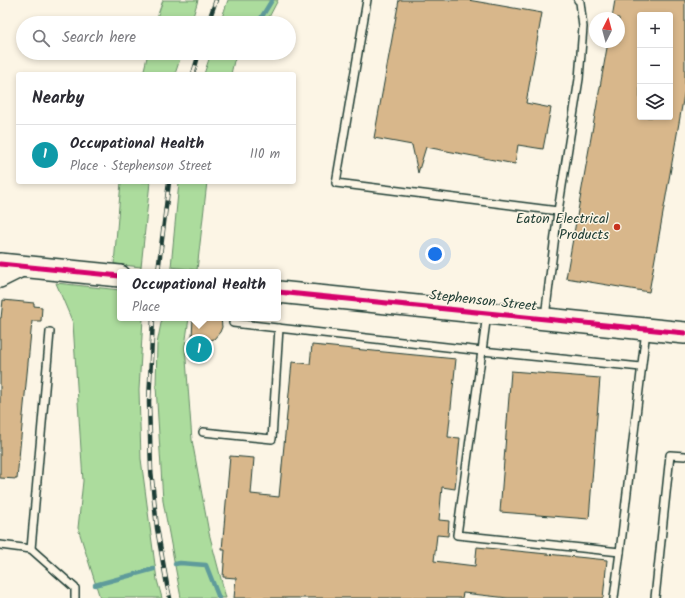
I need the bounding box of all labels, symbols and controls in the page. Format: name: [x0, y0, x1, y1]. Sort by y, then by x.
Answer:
north arrow: [589, 12, 625, 48]
map controls: [637, 12, 673, 120]
button: +: [637, 12, 673, 48]
search box: [16, 16, 296, 60]
text: Search here: [62, 26, 136, 50]
icon: search: [30, 27, 52, 49]
button: −: [637, 48, 673, 84]
button: layers: [637, 84, 673, 120]
text: Nearby: [32, 85, 84, 112]
text: Occupational Health: [70, 132, 204, 156]
text: 1: [43, 144, 47, 165]
text: 110 m: [250, 144, 280, 165]
text: Place · Stephenson Street: [70, 156, 212, 177]
place label: Eaton Electrical Products: [516, 208, 610, 246]
marker: Eaton Electrical Products: [612, 222, 622, 232]
your location: [425, 244, 445, 264]
popup: [117, 269, 281, 321]
text: Occupational Health: [132, 273, 266, 297]
street label: Stephenson Street: [428, 284, 538, 318]
text: Place: [132, 297, 160, 318]
pin: 1: [186, 334, 212, 364]

